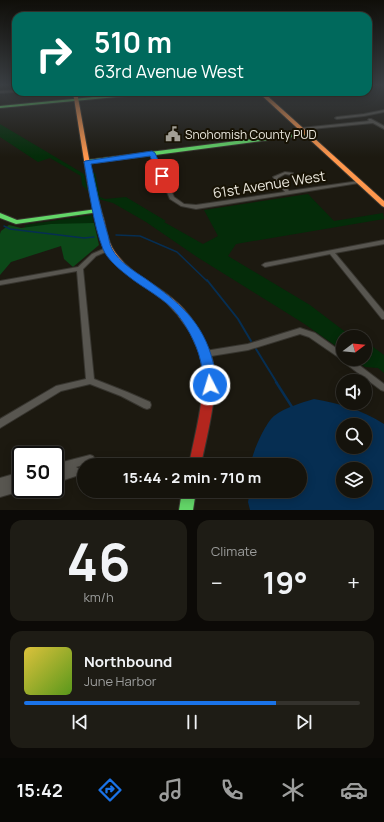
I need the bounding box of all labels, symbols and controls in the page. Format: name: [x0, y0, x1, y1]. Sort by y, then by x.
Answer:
text: 510 m: [94, 23, 172, 61]
icon: right: [28, 28, 80, 80]
text: 63rd Avenue West: [94, 59, 244, 83]
public building icon: Snohomish County PUD: [164, 125, 182, 143]
place label: Snohomish County PUD: [185, 126, 317, 143]
pin: [145, 159, 179, 193]
icon: arrive: [151, 165, 173, 187]
street label: 61st Avenue West: [211, 166, 327, 202]
north arrow: [336, 330, 372, 366]
map controls: [336, 330, 372, 498]
position arrow: [189, 364, 231, 406]
button: sound: [336, 374, 372, 410]
button: search: [336, 418, 372, 454]
speed limit sign: 50: [12, 446, 64, 498]
button: layers: [336, 462, 372, 498]
text: 15:44 · 2 min · 710 m: [123, 467, 261, 488]
text: 46: [67, 526, 130, 597]
text: Climate: [211, 542, 257, 560]
text: 19°: [262, 562, 308, 603]
text: −: [211, 568, 223, 598]
text: +: [347, 568, 360, 598]
text: km/h: [83, 588, 114, 606]
text: Northbound: [84, 651, 172, 672]
text: June Harbor: [84, 672, 157, 690]
icon: previous: [69, 711, 91, 733]
icon: pause: [181, 711, 203, 733]
icon: next: [293, 711, 315, 733]
icon: directions: [96, 776, 124, 804]
icon: music: [157, 776, 185, 804]
icon: phone: [218, 776, 246, 804]
icon: climate: [279, 776, 307, 804]
icon: car: [340, 776, 368, 804]
text: 15:42: [16, 778, 63, 802]

